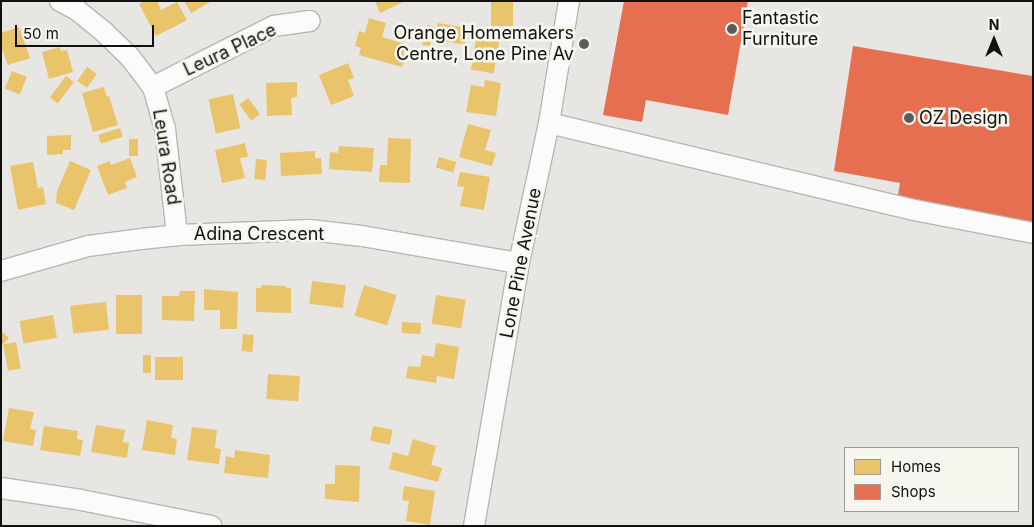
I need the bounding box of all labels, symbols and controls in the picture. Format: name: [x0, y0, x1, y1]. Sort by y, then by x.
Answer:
place label: Fantastic Furniture: [742, 8, 819, 50]
scale bar: [18, 15, 156, 47]
north arrow: [969, 15, 1019, 65]
text: N: [989, 16, 999, 33]
street label: Leura Place: [180, 19, 280, 81]
place label: Orange Homemakers Centre, Lone Pine Av: [394, 23, 574, 66]
marker: Fantastic Furniture: [726, 23, 738, 35]
text: 50 m: [23, 24, 59, 43]
marker: Orange Homemakers Centre, Lone Pine Av: [578, 38, 590, 50]
place label: OZ Design: [919, 107, 1008, 129]
street label: Leura Road: [148, 108, 184, 206]
marker: OZ Design: [903, 112, 915, 124]
street label: Lone Pine Avenue: [496, 186, 546, 340]
street label: Adina Crescent: [194, 223, 324, 245]
legend: [844, 447, 1019, 512]
text: Homes: [891, 457, 941, 476]
text: Shops: [891, 482, 936, 501]

